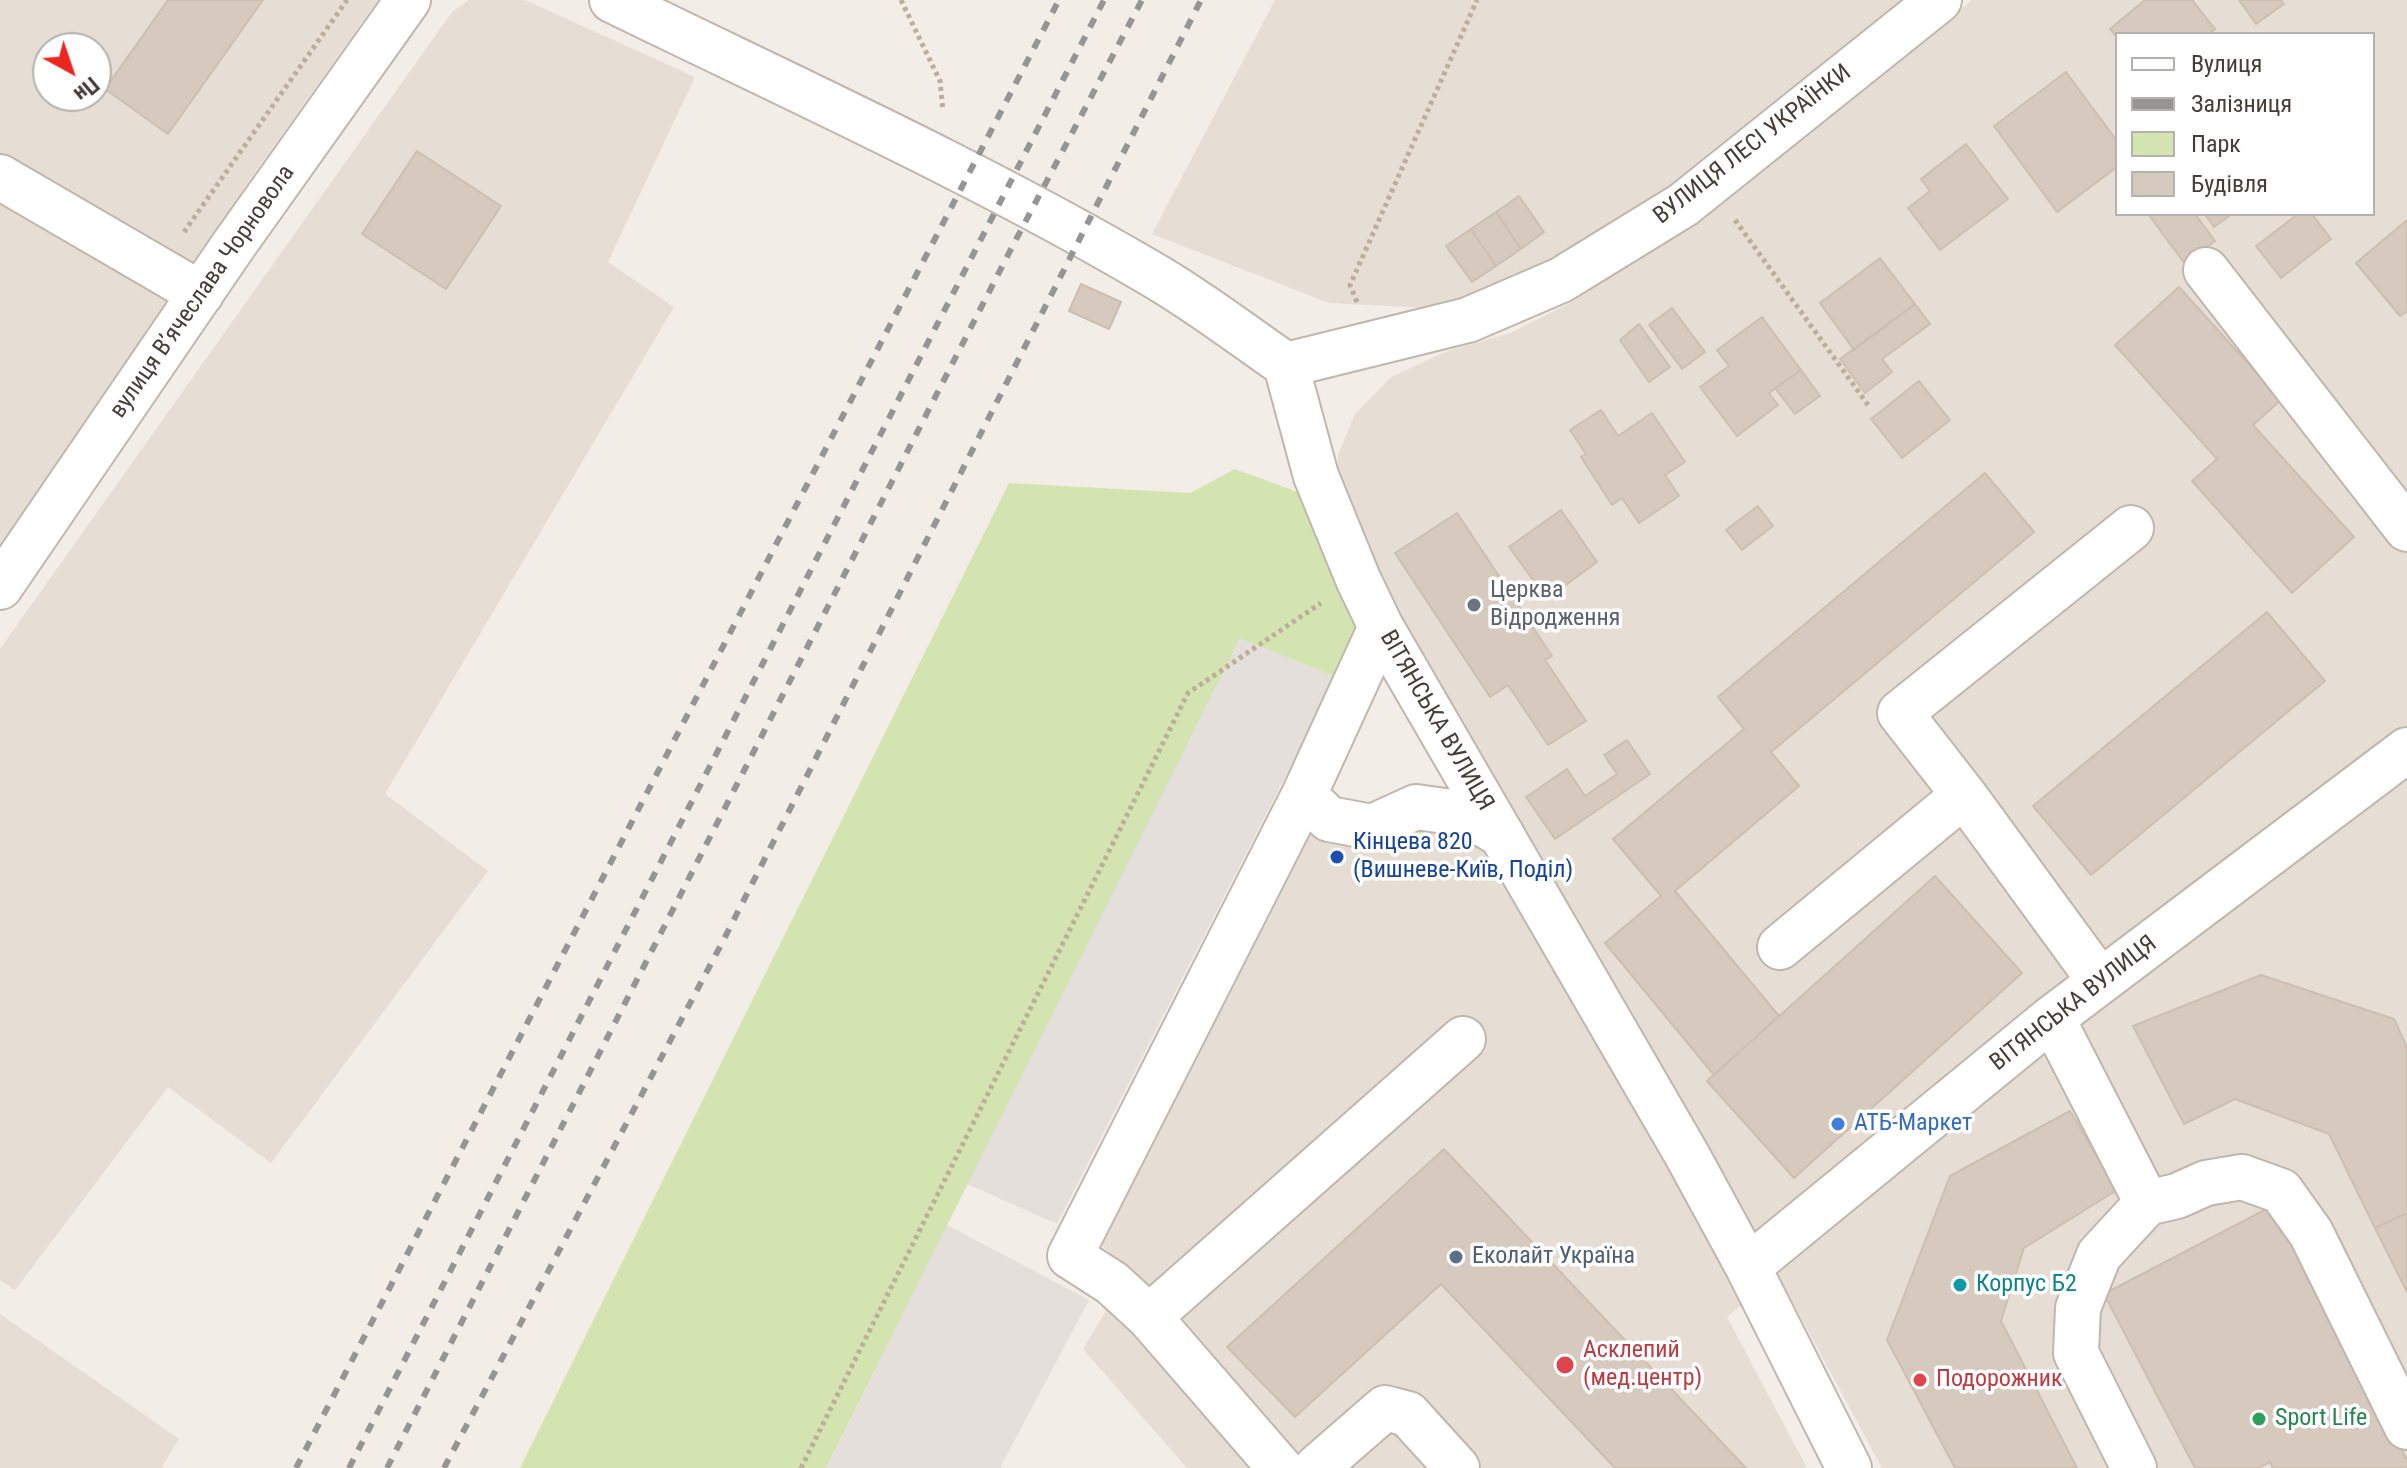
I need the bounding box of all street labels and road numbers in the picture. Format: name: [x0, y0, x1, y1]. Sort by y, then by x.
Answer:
street label: ВУЛИЦЯ ЛЕСІ УКРАЇНКИ: [1649, 59, 1857, 231]
street label: вулиця Вʼячеслава Чорновола: [105, 160, 301, 424]
street label: ВІТЯНСЬКА ВУЛИЦЯ: [1373, 626, 1499, 816]
street label: ВІТЯНСЬКА ВУЛИЦЯ: [1985, 930, 2163, 1078]

